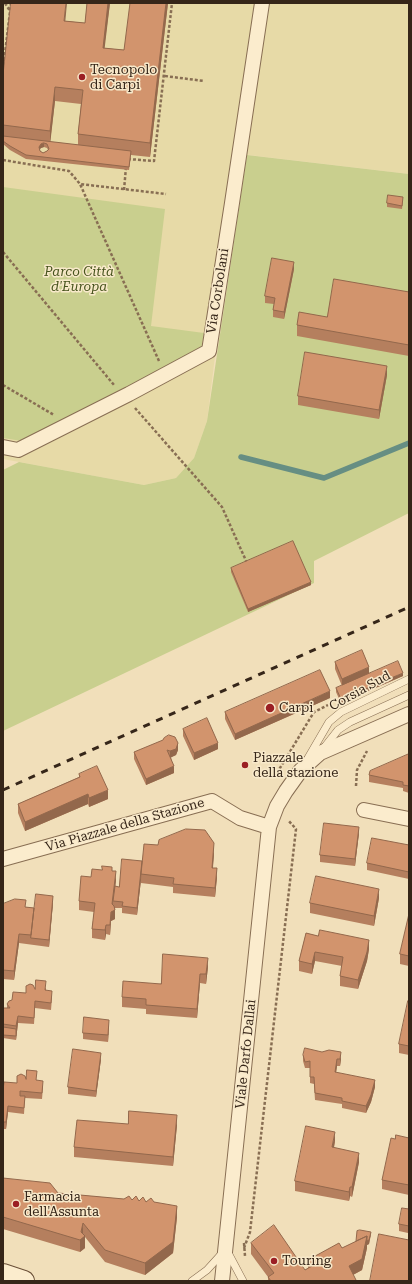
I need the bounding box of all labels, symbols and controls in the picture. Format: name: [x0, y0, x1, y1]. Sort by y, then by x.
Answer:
place label: Tecnopolo di Carpi: [90, 62, 157, 93]
marker: Tecnopolo di Carpi: [77, 72, 87, 82]
street label: Via Corbolani: [204, 247, 232, 335]
park label: Parco Città d'Europa: [44, 264, 114, 295]
street label: Corsia Sud: [327, 668, 393, 714]
place label: Carpi: [279, 700, 313, 716]
marker: Carpi: [264, 702, 276, 714]
place label: Piazzale della stazione: [253, 750, 338, 781]
marker: Piazzale della stazione: [240, 760, 250, 770]
street label: Via Piazzale della Stazione: [44, 795, 206, 855]
street label: Viale Darfo Dallai: [233, 999, 259, 1109]
place label: Farmacia dell'Assunta: [24, 1189, 99, 1220]
marker: Farmacia dell'Assunta: [11, 1199, 21, 1209]
place label: Touring: [282, 1253, 331, 1269]
marker: Touring: [269, 1256, 279, 1266]

